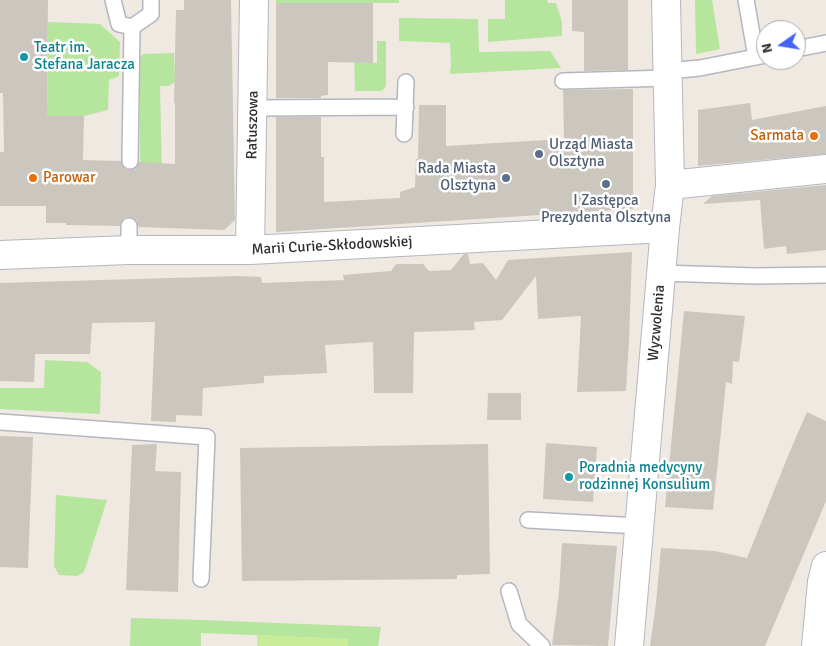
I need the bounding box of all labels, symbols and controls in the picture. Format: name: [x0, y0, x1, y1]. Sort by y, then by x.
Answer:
north arrow: [756, 20, 806, 70]
place label: Teatr im. Stefana Jaracza: [34, 39, 135, 74]
text: N: [757, 42, 776, 55]
marker: Teatr im. Stefana Jaracza: [18, 51, 30, 63]
street label: Ratuszowa: [243, 90, 263, 160]
place label: Sarmata: [750, 127, 804, 145]
marker: Sarmata: [808, 130, 820, 142]
place label: Urząd Miasta Olsztyna: [549, 136, 633, 171]
marker: Urząd Miasta Olsztyna: [533, 148, 545, 160]
place label: Rada Miasta Olsztyna: [418, 160, 496, 195]
place label: Parowar: [43, 169, 95, 187]
marker: Parowar: [27, 172, 39, 184]
marker: Rada Miasta Olsztyna: [500, 172, 512, 184]
marker: I Zastępca Prezydenta Olsztyna: [600, 178, 612, 190]
place label: I Zastępca Prezydenta Olsztyna: [541, 192, 671, 227]
street label: Marii Curie-Skłodowskiej: [251, 233, 413, 259]
street label: Wyzwolenia: [645, 284, 669, 362]
place label: Poradnia medycyny rodzinnej Konsulium: [579, 459, 710, 494]
marker: Poradnia medycyny rodzinnej Konsulium: [563, 471, 575, 483]

